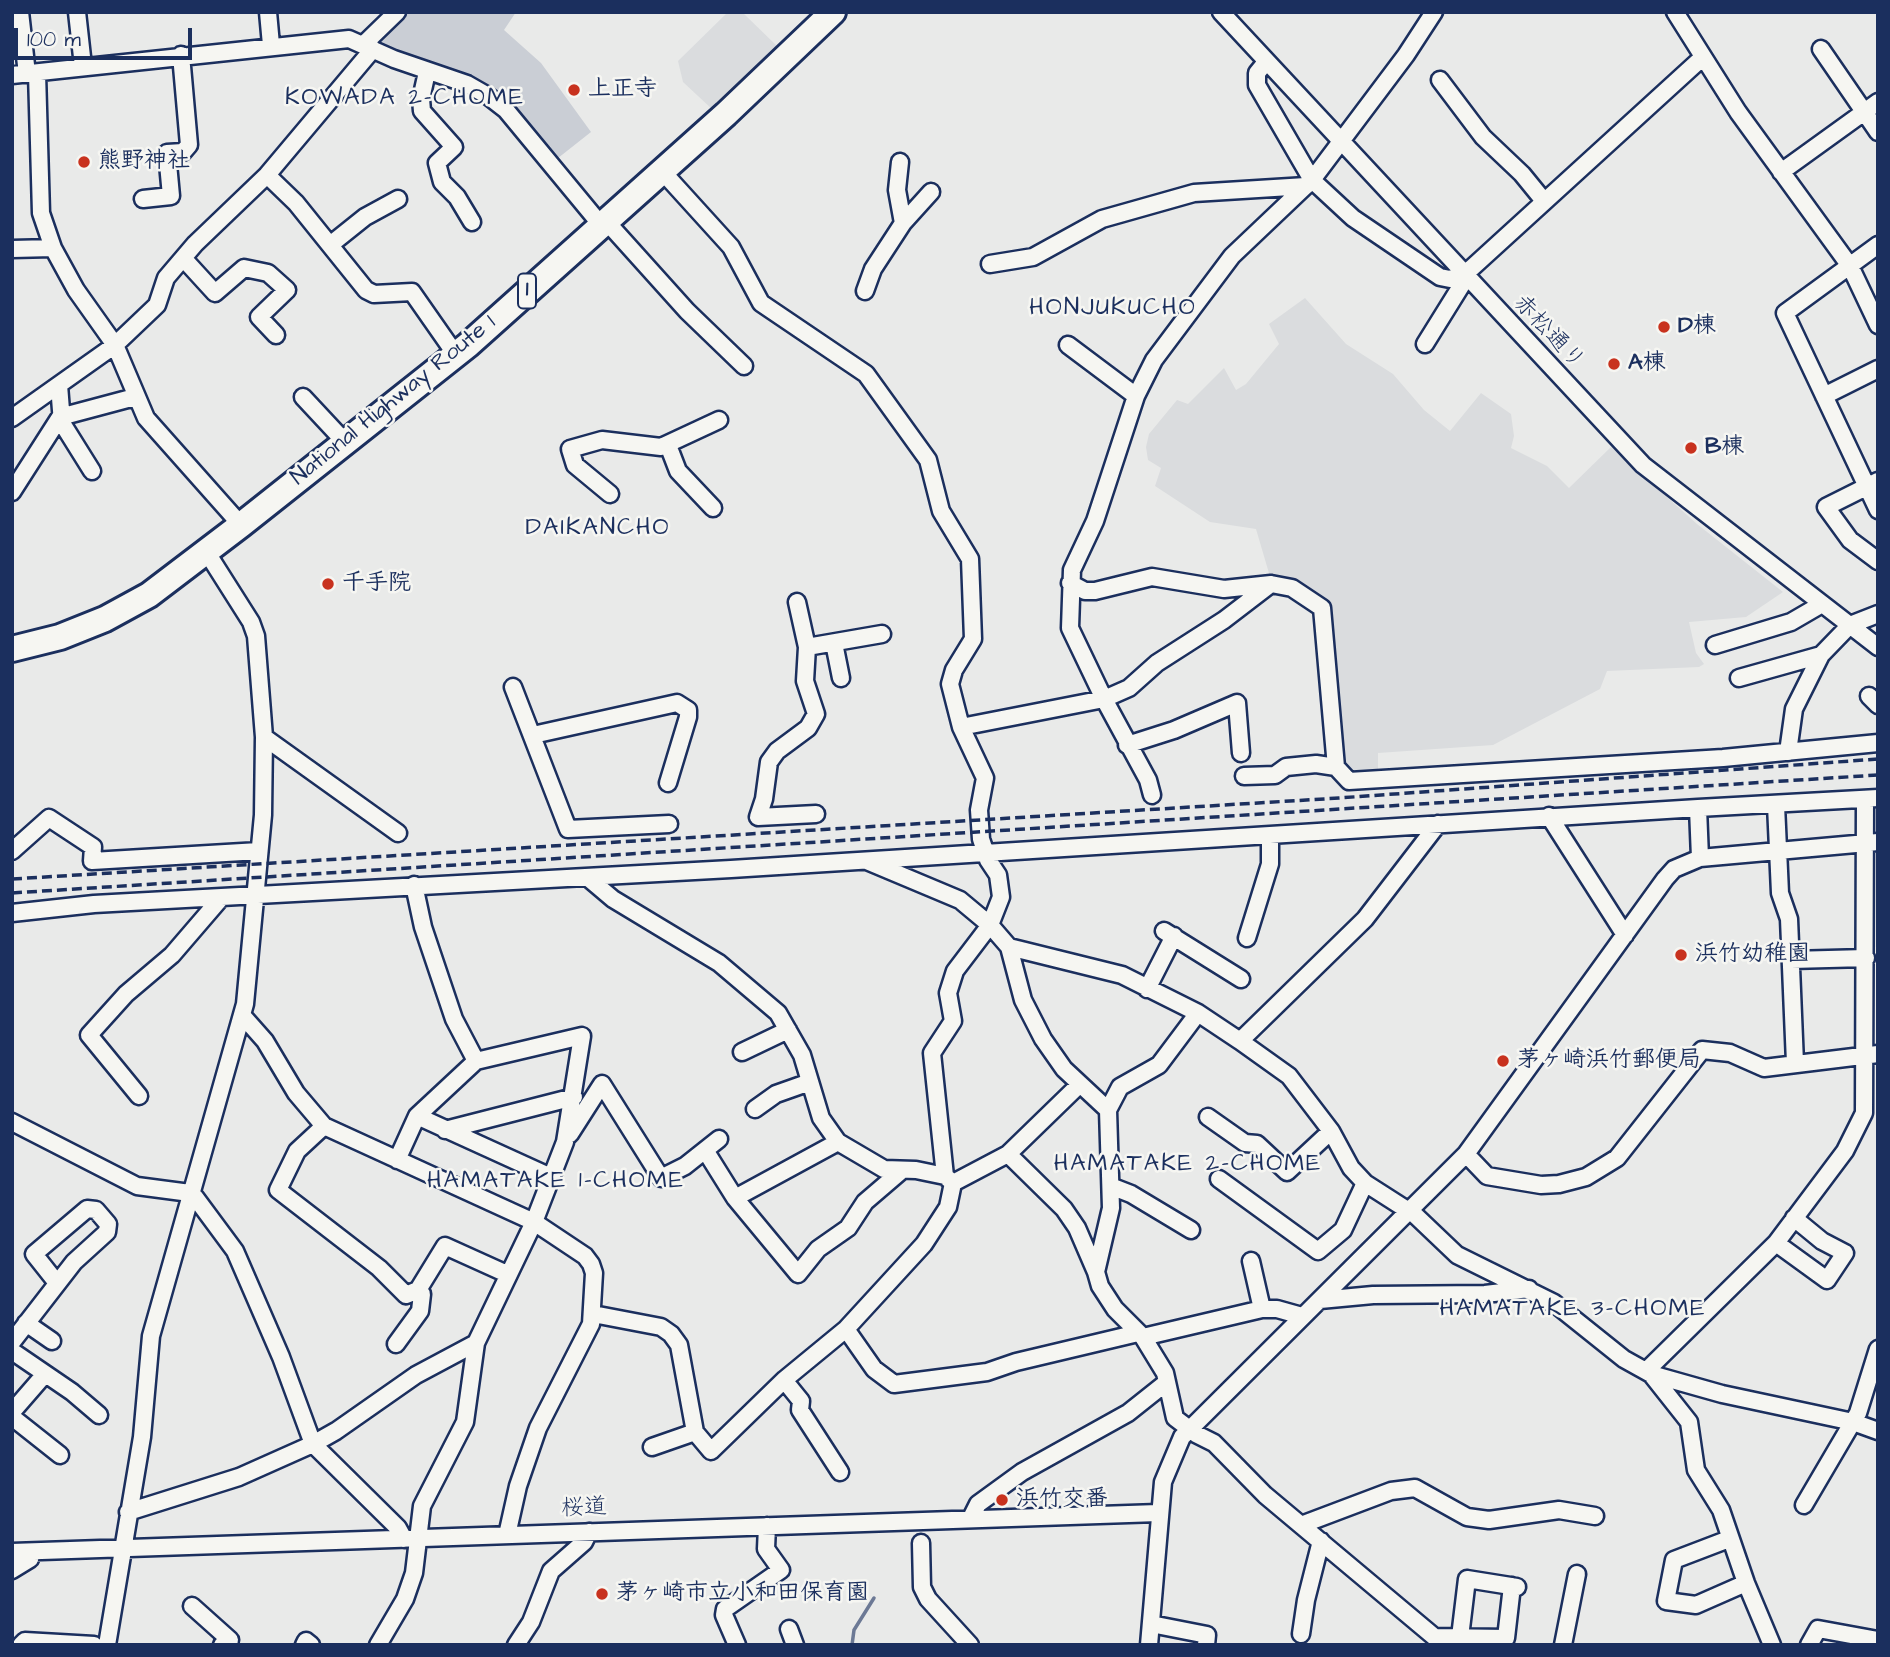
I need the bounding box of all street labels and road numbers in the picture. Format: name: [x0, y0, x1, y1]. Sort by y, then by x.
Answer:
road number: 1: [518, 274, 536, 308]
street label: 赤松通り: [1507, 290, 1589, 376]
street label: National Highway Route 1: [286, 310, 502, 492]
street label: 桜道: [561, 1494, 607, 1524]

